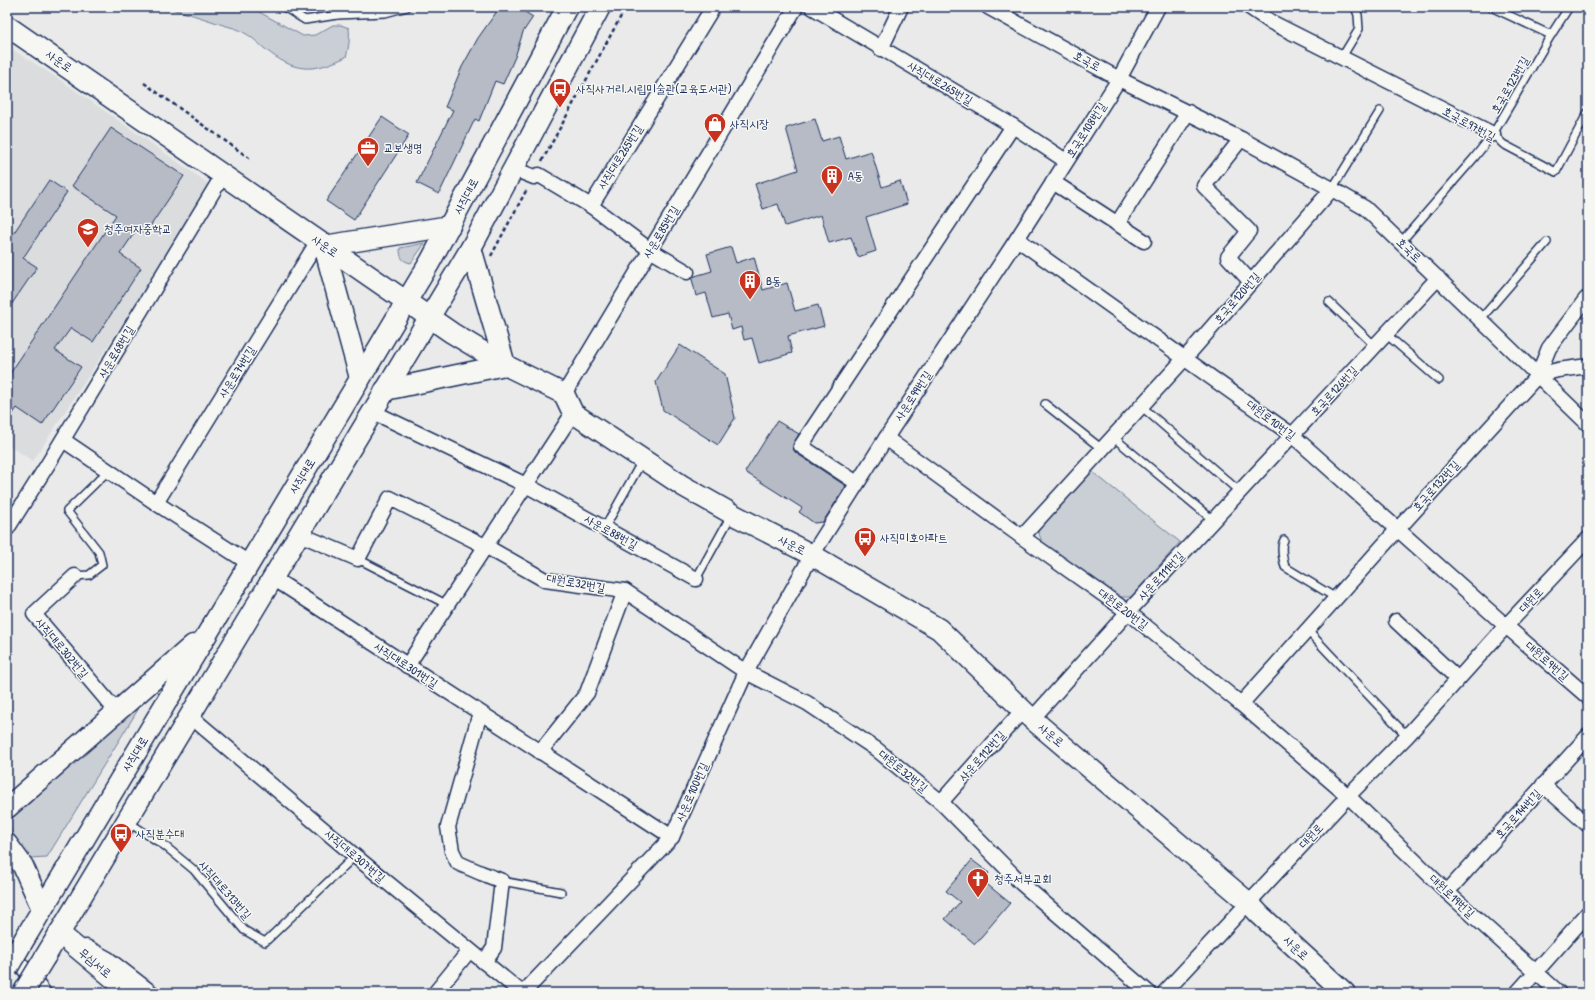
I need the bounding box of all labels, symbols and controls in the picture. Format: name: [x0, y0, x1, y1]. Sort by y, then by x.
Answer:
street label: 사운로: [43, 45, 76, 76]
street label: 호국로: [1070, 46, 1104, 75]
street label: 호국로123번길: [1486, 53, 1533, 117]
street label: 사직대로265번길: [904, 56, 976, 109]
bus stop icon: 사직사거리.시립미술관(교육도서관): [547, 76, 573, 109]
place label: 사직사거리.시립미술관(교육도서관): [576, 80, 732, 97]
street label: 호국로108번길: [1061, 98, 1110, 161]
street label: 호국로97번길: [1439, 102, 1499, 145]
shop icon: 사직시장: [702, 111, 728, 144]
place label: 사직시장: [730, 115, 769, 132]
street label: 사직대로265번길: [593, 121, 646, 192]
office icon: 교보생명: [355, 135, 381, 168]
place label: 교보생명: [384, 139, 423, 156]
building icon: A동: [819, 163, 845, 196]
place label: A동: [848, 167, 864, 184]
street label: 사직대로: [449, 175, 482, 217]
street label: 사운로85번길: [638, 202, 683, 261]
school or university icon: 청주여자중학교: [75, 216, 101, 249]
place label: 청주여자중학교: [104, 220, 172, 237]
street label: 사운로: [309, 230, 342, 261]
street label: 호국로: [1393, 233, 1426, 266]
building icon: B동: [737, 268, 763, 301]
street label: 호국로120번길: [1209, 268, 1264, 327]
place label: B동: [766, 272, 782, 289]
street label: 사운로68번길: [93, 322, 138, 381]
street label: 사운로74번길: [214, 342, 260, 401]
street label: 호국로126번길: [1306, 362, 1362, 420]
street label: 사운로99번길: [890, 367, 935, 424]
street label: 대원로10번길: [1243, 395, 1300, 444]
street label: 사직대로: [284, 455, 319, 497]
street label: 호국로132번길: [1408, 456, 1463, 515]
street label: 사운로88번길: [581, 510, 641, 553]
bus stop icon: 사직미호아파트: [852, 525, 878, 558]
place label: 사직미호아파트: [880, 529, 948, 546]
street label: 사운로: [775, 530, 809, 559]
street label: 사운로111번길: [1133, 547, 1188, 604]
street label: 대원로32번길: [545, 569, 607, 596]
street label: 대원로: [1515, 583, 1547, 616]
street label: 대원로20번길: [1095, 584, 1152, 633]
street label: 사직대로302번길: [32, 614, 93, 682]
street label: 대원로9번길: [1522, 637, 1573, 685]
street label: 사직대로301번길: [371, 638, 442, 692]
street label: 사운로: [1035, 719, 1068, 750]
street label: 사운로112번길: [954, 726, 1009, 785]
street label: 사직대로: [117, 733, 152, 775]
street label: 대원로32번길: [875, 745, 932, 796]
street label: 사운로100번길: [671, 759, 712, 824]
street label: 호국로144번길: [1491, 785, 1545, 842]
street label: 대원로: [1295, 819, 1327, 852]
bus stop icon: 사직분수대: [108, 821, 134, 854]
place label: 사직분수대: [136, 825, 184, 842]
street label: 사직대로307번길: [321, 825, 390, 886]
street label: 사직대로313번길: [195, 857, 256, 923]
church icon: 청주서부교회: [965, 866, 991, 899]
place label: 청주서부교회: [994, 870, 1052, 887]
street label: 대원로19번길: [1426, 870, 1479, 922]
street label: 사운로: [1280, 932, 1313, 964]
street label: 무심서로: [75, 944, 116, 982]

